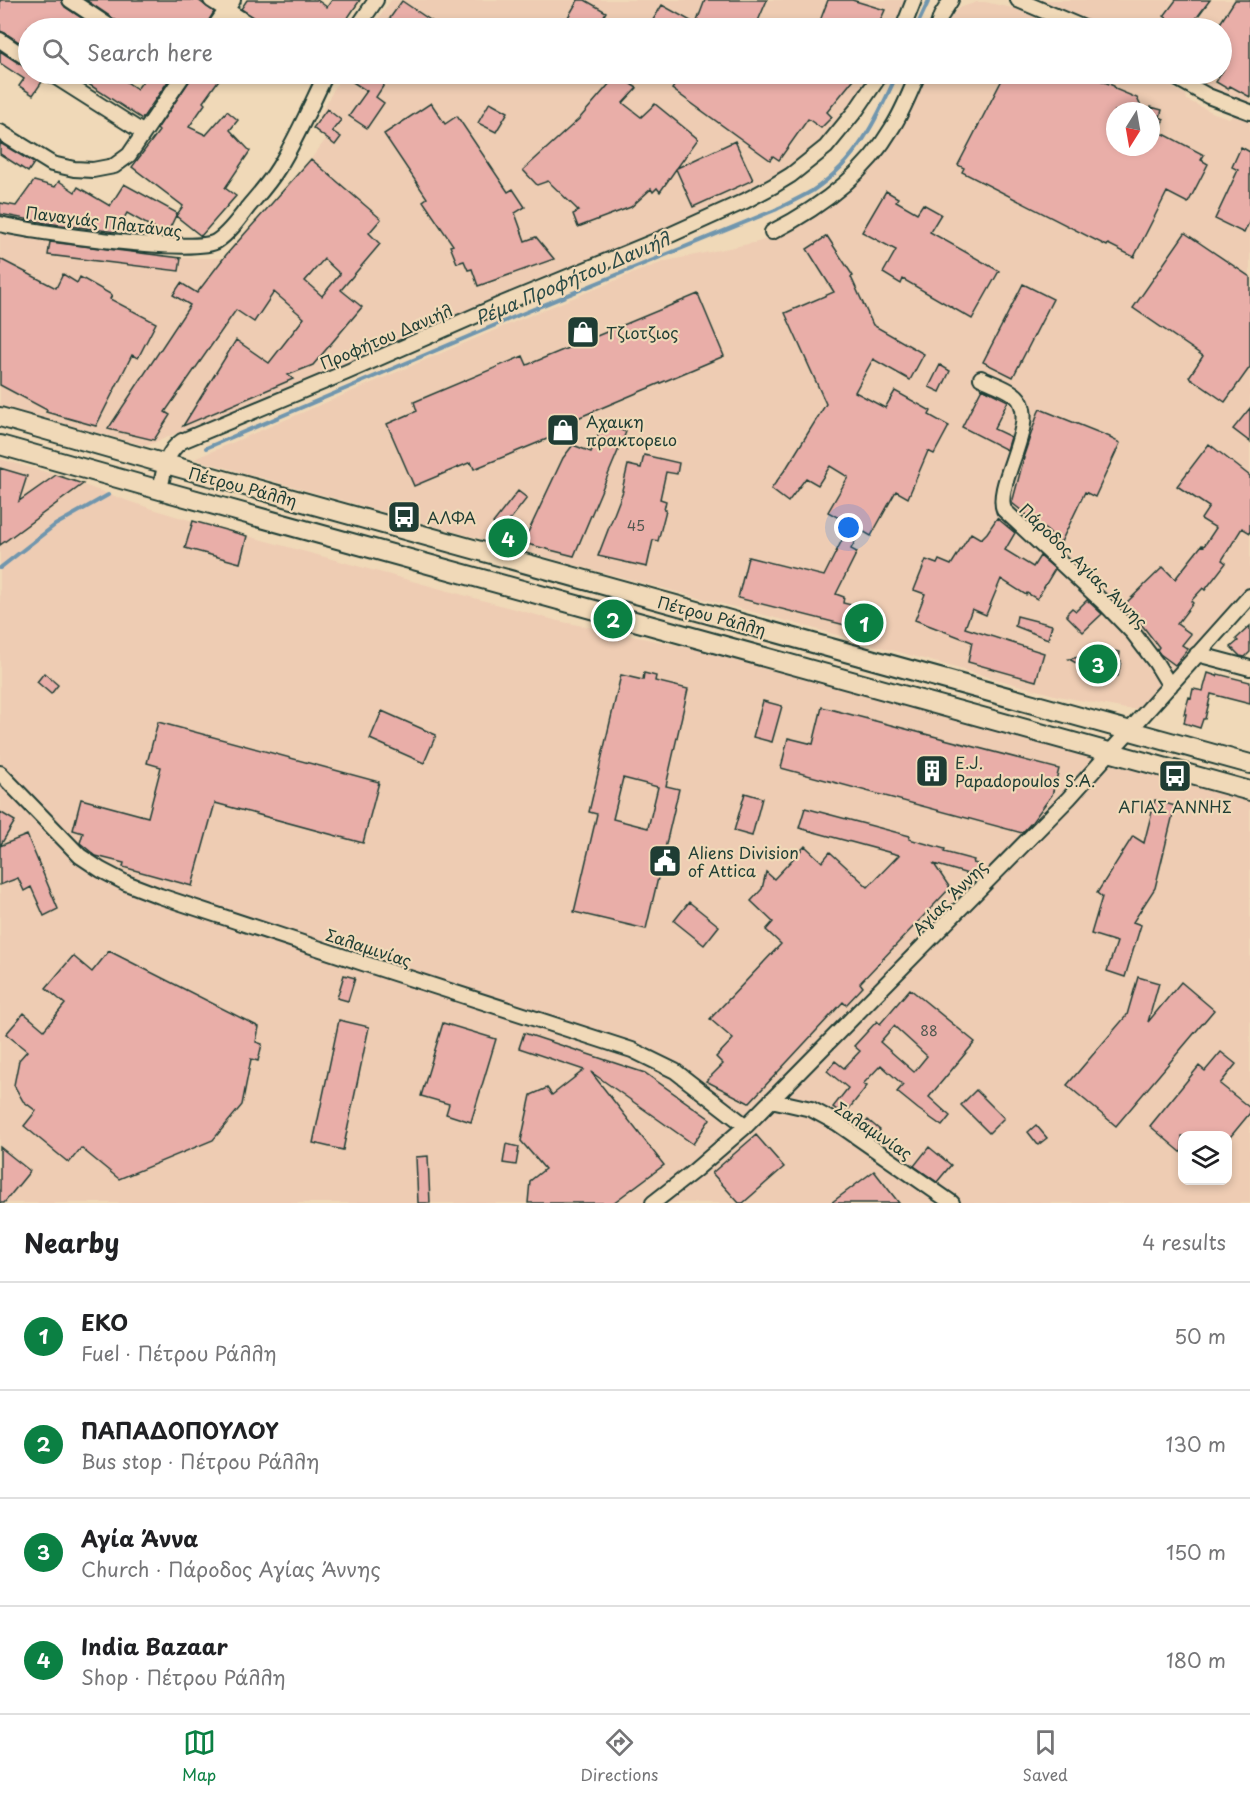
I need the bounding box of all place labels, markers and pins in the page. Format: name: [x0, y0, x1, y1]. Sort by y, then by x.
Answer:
shop icon: Τζιοτζιος: [565, 314, 601, 350]
place label: Τζιοτζιος: [606, 320, 678, 344]
place label: Αχαικη πρακτορειο: [586, 409, 677, 451]
shop icon: Αχαικη πρακτορειο: [545, 412, 581, 448]
bus stop icon: ΑΛΦΑ: [386, 499, 422, 535]
place label: ΑΛΦΑ: [427, 505, 476, 529]
pin: 4: [488, 516, 528, 560]
pin: 2: [594, 596, 632, 642]
pin: 1: [844, 600, 884, 646]
pin: 3: [1078, 642, 1118, 686]
place label: E.J. Papadopoulos S.A.: [955, 750, 1096, 792]
building icon: E.J. Papadopoulos S.A.: [914, 753, 950, 789]
bus stop icon: ΑΓΙΑΣ ΑΝΝΗΣ: [1157, 758, 1193, 794]
place label: ΑΓΙΑΣ ΑΝΝΗΣ: [1118, 794, 1232, 818]
place label: Aliens Division of Attica: [688, 840, 799, 882]
public building icon: Aliens Division of Attica: [647, 843, 683, 879]

